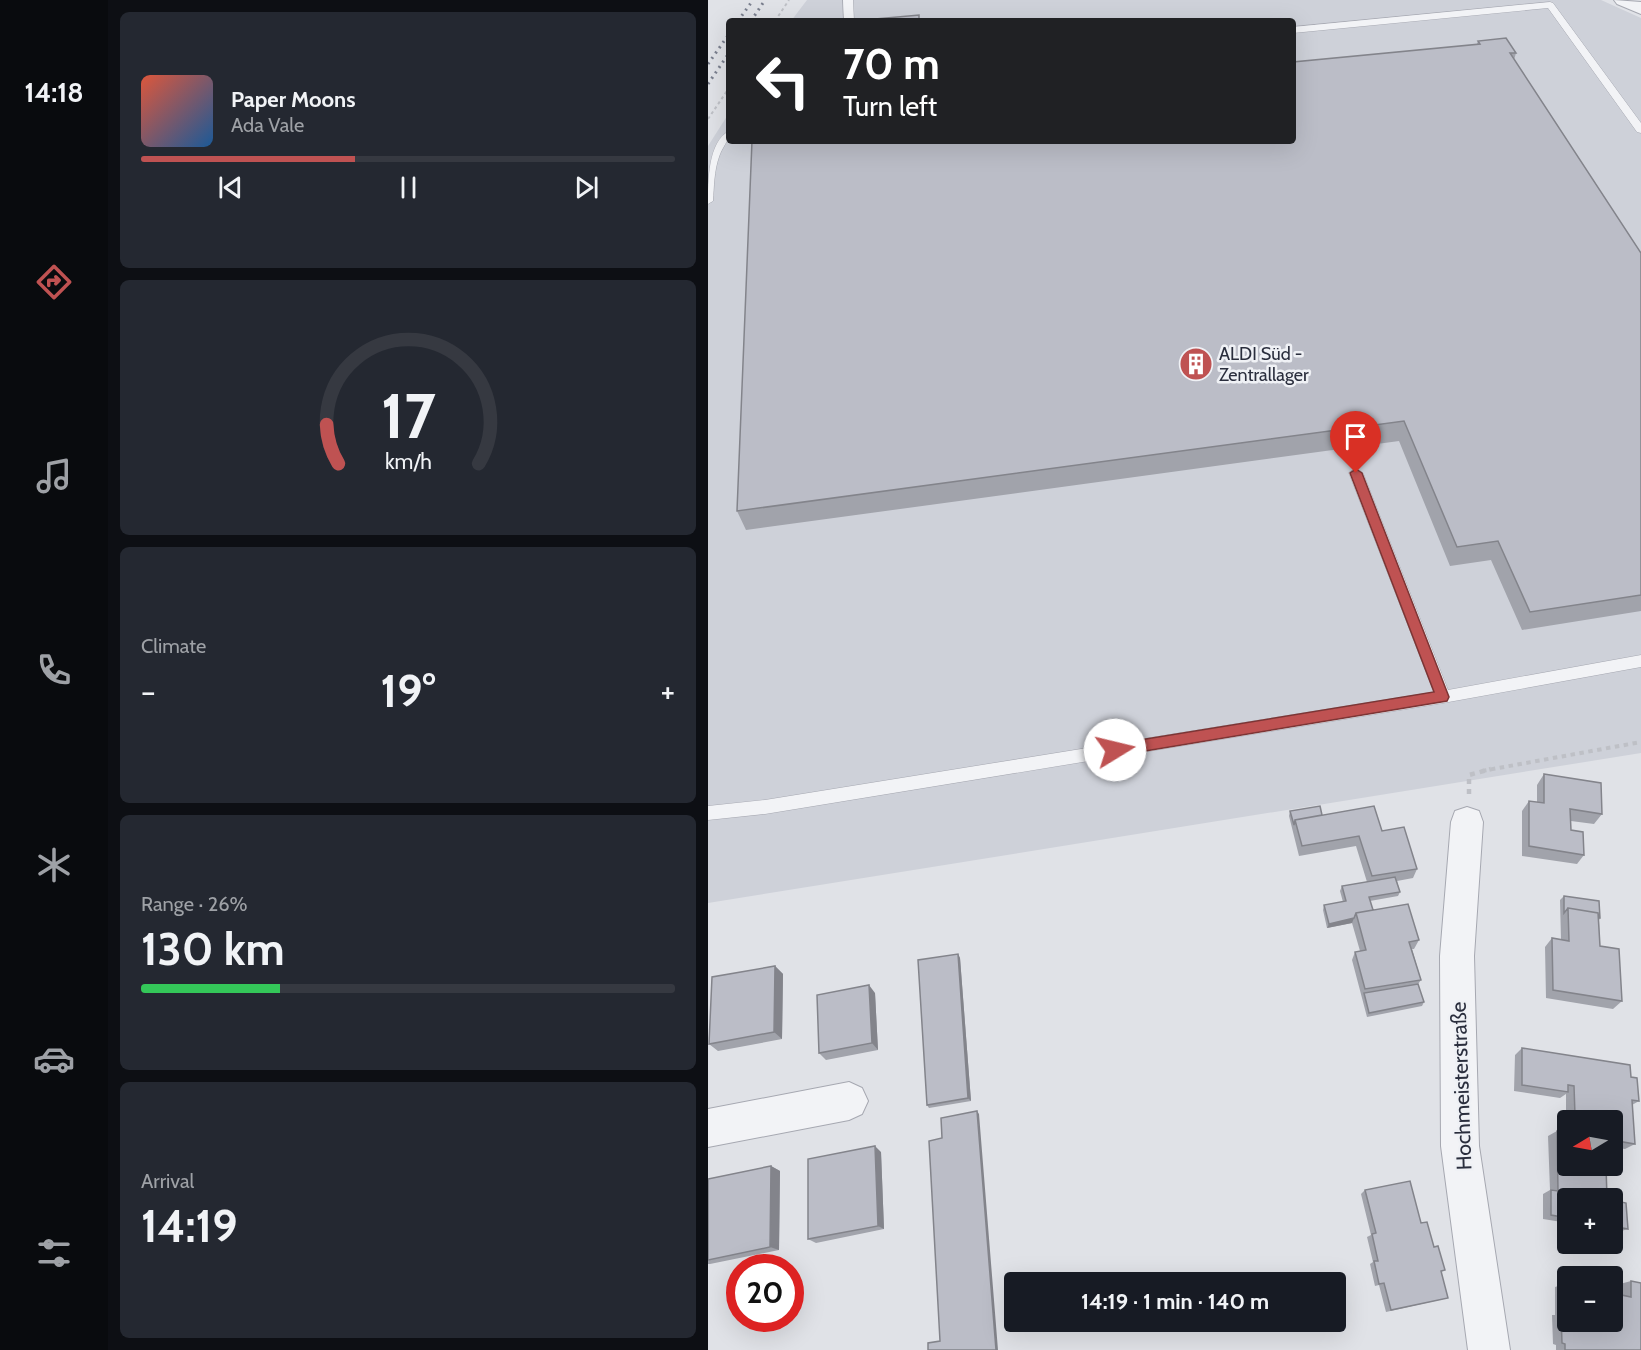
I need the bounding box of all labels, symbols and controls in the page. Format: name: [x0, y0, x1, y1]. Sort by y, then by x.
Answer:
text: 70 m: [843, 38, 940, 90]
icon: left: [744, 42, 822, 120]
text: 14:18: [25, 76, 84, 109]
text: Paper Moons: [231, 86, 355, 113]
text: Turn left: [843, 90, 937, 123]
text: Ada Vale: [231, 113, 304, 137]
icon: previous: [214, 171, 247, 204]
icon: pause: [392, 171, 425, 204]
icon: next: [570, 171, 603, 204]
icon: directions: [33, 261, 75, 303]
place label: ALDI Süd - Zentrallager: [1219, 343, 1309, 386]
building icon: ALDI Süd - Zentrallager: [1178, 346, 1214, 382]
text: 17: [381, 379, 436, 455]
pin: [1330, 411, 1381, 473]
icon: arrive: [1339, 420, 1372, 453]
text: km/h: [385, 449, 431, 475]
icon: music: [33, 455, 75, 497]
text: Climate: [141, 634, 206, 658]
icon: phone: [33, 649, 75, 691]
text: 19°: [381, 664, 435, 718]
text: −: [141, 671, 156, 711]
text: +: [660, 671, 675, 711]
position arrow: [1083, 718, 1147, 782]
icon: climate: [33, 844, 75, 886]
text: Range · 26%: [141, 892, 248, 916]
text: 130 km: [141, 922, 285, 976]
street label: Hochmeisterstraße: [1446, 1001, 1476, 1171]
icon: car: [33, 1038, 75, 1080]
north arrow: [1557, 1110, 1623, 1176]
map controls: [1557, 1110, 1623, 1332]
text: Arrival: [141, 1169, 194, 1193]
button: +: [1557, 1188, 1623, 1254]
text: 14:19: [141, 1199, 237, 1253]
icon: filters: [33, 1232, 75, 1274]
speed limit sign: 20: [726, 1254, 804, 1332]
button: −: [1557, 1266, 1623, 1332]
text: 14:19 · 1 min · 140 m: [1081, 1288, 1269, 1315]

